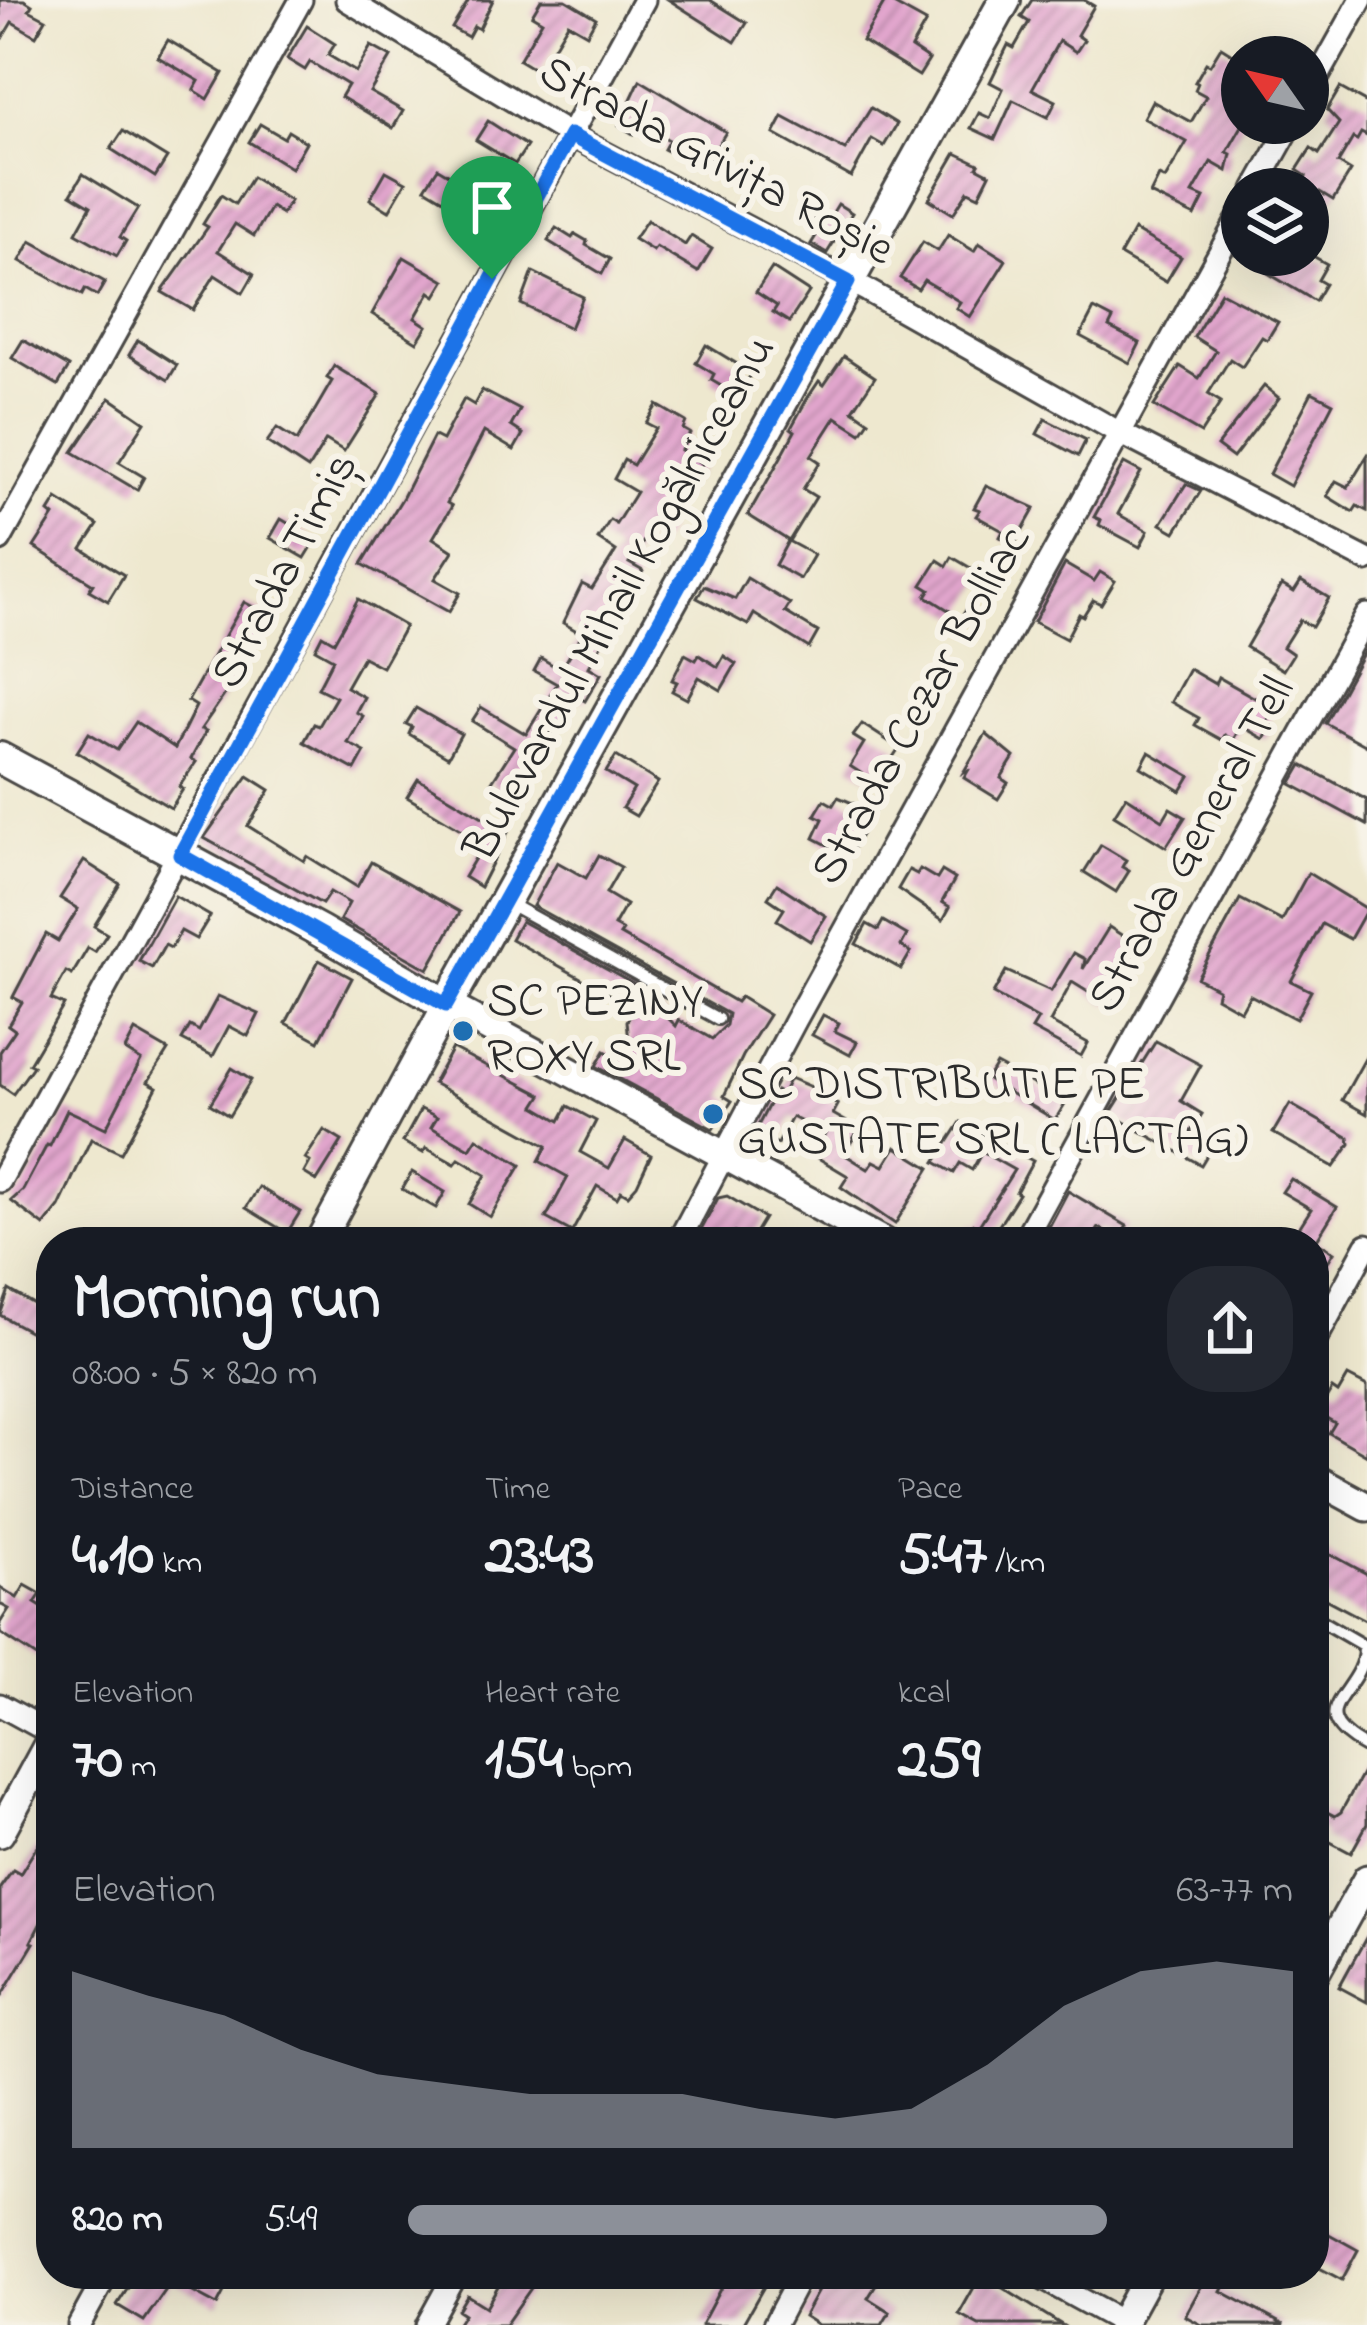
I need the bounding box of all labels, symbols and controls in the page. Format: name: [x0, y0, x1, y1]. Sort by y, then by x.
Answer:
north arrow: [1221, 36, 1329, 144]
map controls: [1221, 36, 1329, 276]
street label: Strada Grivița Roșie: [526, 39, 907, 286]
pin: [441, 156, 543, 279]
button: layers: [1221, 168, 1329, 276]
icon: arrive: [459, 174, 525, 240]
street label: Bulevardul Mihail Kogălniceanu: [446, 323, 796, 876]
street label: Strada Timiș: [194, 440, 378, 702]
street label: Strada Cezar Bolliac: [794, 513, 1050, 898]
street label: Strada General Tell: [1071, 664, 1315, 1026]
place label: SC PEZINY ROXY SRL: [487, 968, 703, 1093]
marker: SC PEZINY ROXY SRL: [450, 1018, 476, 1044]
place label: SC DISTRIBUTIE PE GUSTATE SRL ( LACTAG): [737, 1051, 1248, 1176]
marker: SC DISTRIBUTIE PE GUSTATE SRL ( LACTAG): [700, 1101, 726, 1127]
text: Morning run: [72, 1253, 381, 1349]
button: share: [1167, 1266, 1293, 1392]
text: 08:00 · 5 × 820 m: [72, 1346, 318, 1403]
text: Distance: [72, 1466, 194, 1514]
text: Time: [485, 1466, 550, 1514]
text: Pace: [898, 1466, 962, 1514]
text: 4.10: [72, 1514, 154, 1601]
text: 23:43: [485, 1514, 594, 1601]
text: 5:47: [898, 1514, 987, 1601]
text: km: [154, 1540, 202, 1588]
text: /km: [987, 1540, 1045, 1588]
text: Elevation: [72, 1670, 193, 1718]
text: Heart rate: [485, 1670, 620, 1718]
text: kcal: [898, 1670, 950, 1718]
text: 70: [72, 1718, 123, 1805]
text: 154: [485, 1718, 563, 1805]
text: 259: [898, 1718, 980, 1805]
text: m: [123, 1744, 157, 1792]
text: bpm: [563, 1744, 632, 1792]
text: Elevation: [72, 1863, 215, 1920]
text: 63–77 m: [1176, 1863, 1293, 1920]
text: 820 m: [72, 2192, 163, 2249]
text: 5:49: [264, 2192, 317, 2249]

